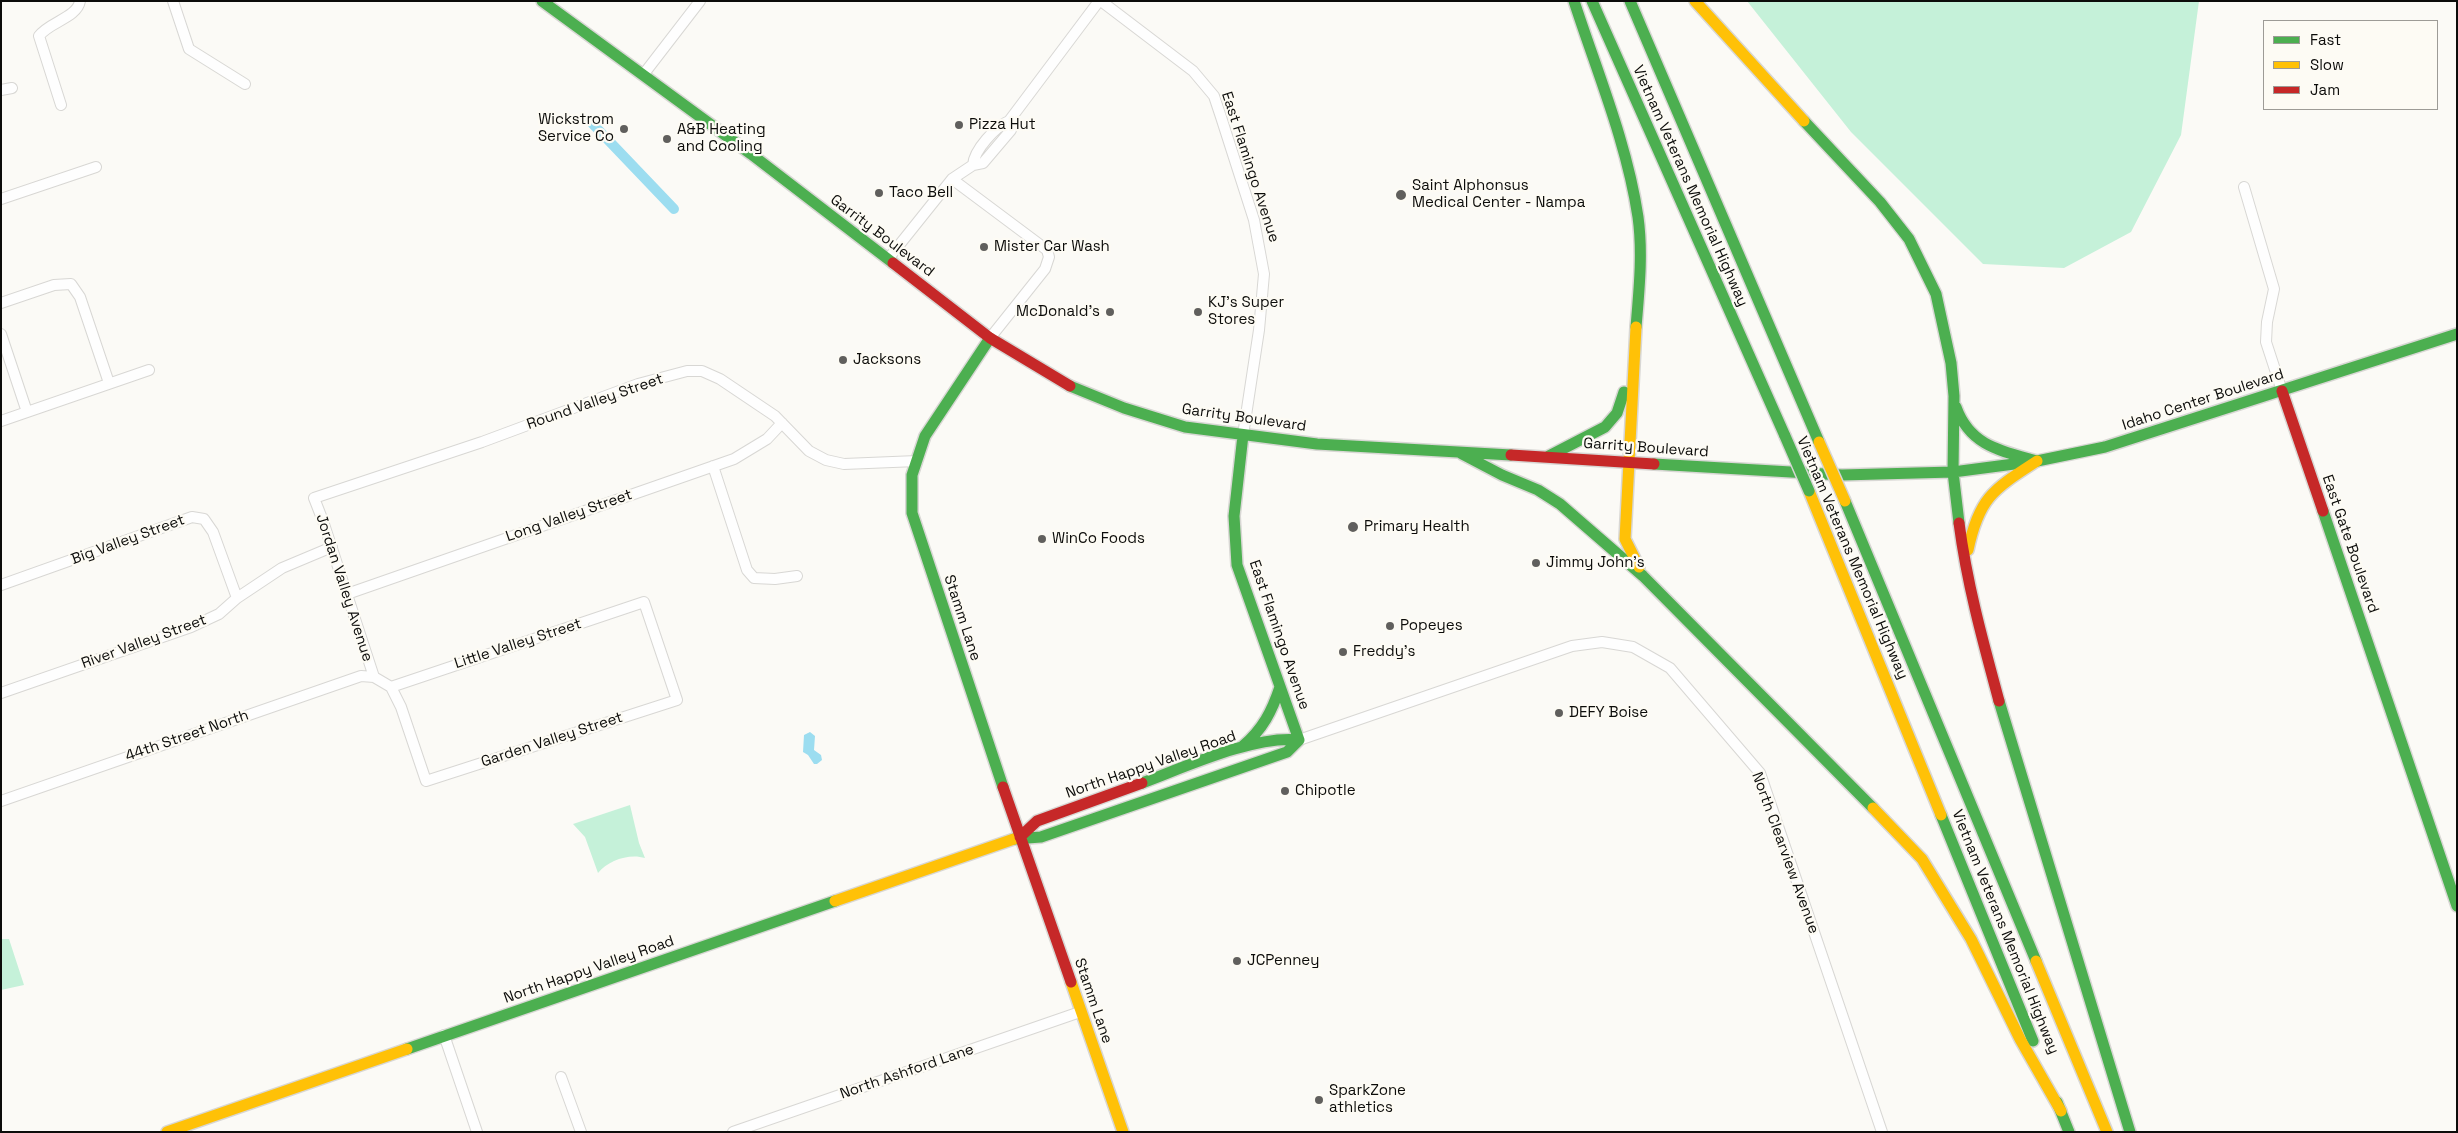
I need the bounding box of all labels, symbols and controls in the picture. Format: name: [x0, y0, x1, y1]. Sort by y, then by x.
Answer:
legend: [2263, 20, 2438, 110]
text: Fast: [2310, 30, 2341, 49]
text: Slow: [2310, 55, 2344, 74]
street label: Vietnam Veterans Memorial Highway: [1628, 63, 1752, 309]
text: Jam: [2310, 80, 2340, 99]
street label: East Flamingo Avenue: [1217, 89, 1283, 245]
place label: Wickstrom Service Co: [538, 111, 614, 146]
place label: Pizza Hut: [969, 116, 1036, 134]
marker: Pizza Hut: [953, 119, 965, 131]
place label: A&B Heating and Cooling: [677, 121, 766, 156]
marker: Wickstrom Service Co: [618, 123, 630, 135]
marker: A&B Heating and Cooling: [661, 133, 673, 145]
place label: Saint Alphonsus Medical Center - Nampa: [1412, 177, 1585, 212]
place label: Taco Bell: [889, 184, 953, 202]
marker: Taco Bell: [873, 187, 885, 199]
marker: Saint Alphonsus Medical Center - Nampa: [1394, 188, 1408, 202]
street label: Garrity Boulevard: [826, 191, 938, 281]
place label: Mister Car Wash: [994, 238, 1110, 256]
marker: Mister Car Wash: [978, 241, 990, 253]
place label: KJ's Super Stores: [1208, 294, 1284, 329]
place label: McDonald's: [1016, 303, 1100, 321]
marker: McDonald's: [1104, 306, 1116, 318]
marker: KJ's Super Stores: [1192, 306, 1204, 318]
place label: Jacksons: [853, 351, 921, 369]
marker: Jacksons: [837, 354, 849, 366]
street label: Idaho Center Boulevard: [2120, 365, 2286, 435]
street label: Round Valley Street: [524, 370, 666, 434]
street label: Garrity Boulevard: [1181, 400, 1307, 436]
street label: Vietnam Veterans Memorial Highway: [1793, 434, 1911, 682]
street label: Garrity Boulevard: [1583, 435, 1709, 461]
street label: East Gate Boulevard: [2318, 472, 2382, 616]
street label: Long Valley Street: [503, 486, 635, 546]
street label: Big Valley Street: [69, 511, 187, 569]
street label: Jordan Valley Avenue: [312, 512, 376, 664]
place label: Primary Health: [1364, 518, 1470, 536]
marker: Primary Health: [1346, 520, 1360, 534]
place label: WinCo Foods: [1052, 530, 1145, 548]
marker: WinCo Foods: [1036, 533, 1048, 545]
place label: Jimmy John's: [1546, 554, 1645, 572]
marker: Jimmy John's: [1530, 557, 1542, 569]
street label: East Flamingo Avenue: [1245, 558, 1313, 712]
street label: Stamm Lane: [940, 573, 984, 663]
street label: River Valley Street: [79, 611, 209, 673]
street label: Little Valley Street: [452, 615, 584, 673]
place label: Popeyes: [1400, 617, 1463, 635]
marker: Popeyes: [1384, 620, 1396, 632]
place label: Freddy's: [1353, 643, 1415, 661]
marker: Freddy's: [1337, 646, 1349, 658]
place label: DEFY Boise: [1569, 704, 1648, 722]
street label: 44th Street North: [123, 706, 251, 766]
marker: DEFY Boise: [1553, 707, 1565, 719]
street label: Garden Valley Street: [479, 709, 625, 771]
street label: North Happy Valley Road: [1063, 727, 1239, 803]
street label: North Clearview Avenue: [1747, 770, 1823, 936]
place label: Chipotle: [1295, 782, 1356, 800]
marker: Chipotle: [1279, 785, 1291, 797]
street label: Vietnam Veterans Memorial Highway: [1948, 807, 2062, 1057]
street label: North Happy Valley Road: [501, 932, 677, 1008]
place label: JCPenney: [1247, 952, 1319, 970]
marker: JCPenney: [1231, 955, 1243, 967]
street label: Stamm Lane: [1070, 956, 1116, 1046]
street label: North Ashford Lane: [838, 1041, 976, 1103]
place label: SparkZone athletics: [1329, 1082, 1406, 1117]
marker: SparkZone athletics: [1313, 1094, 1325, 1106]

